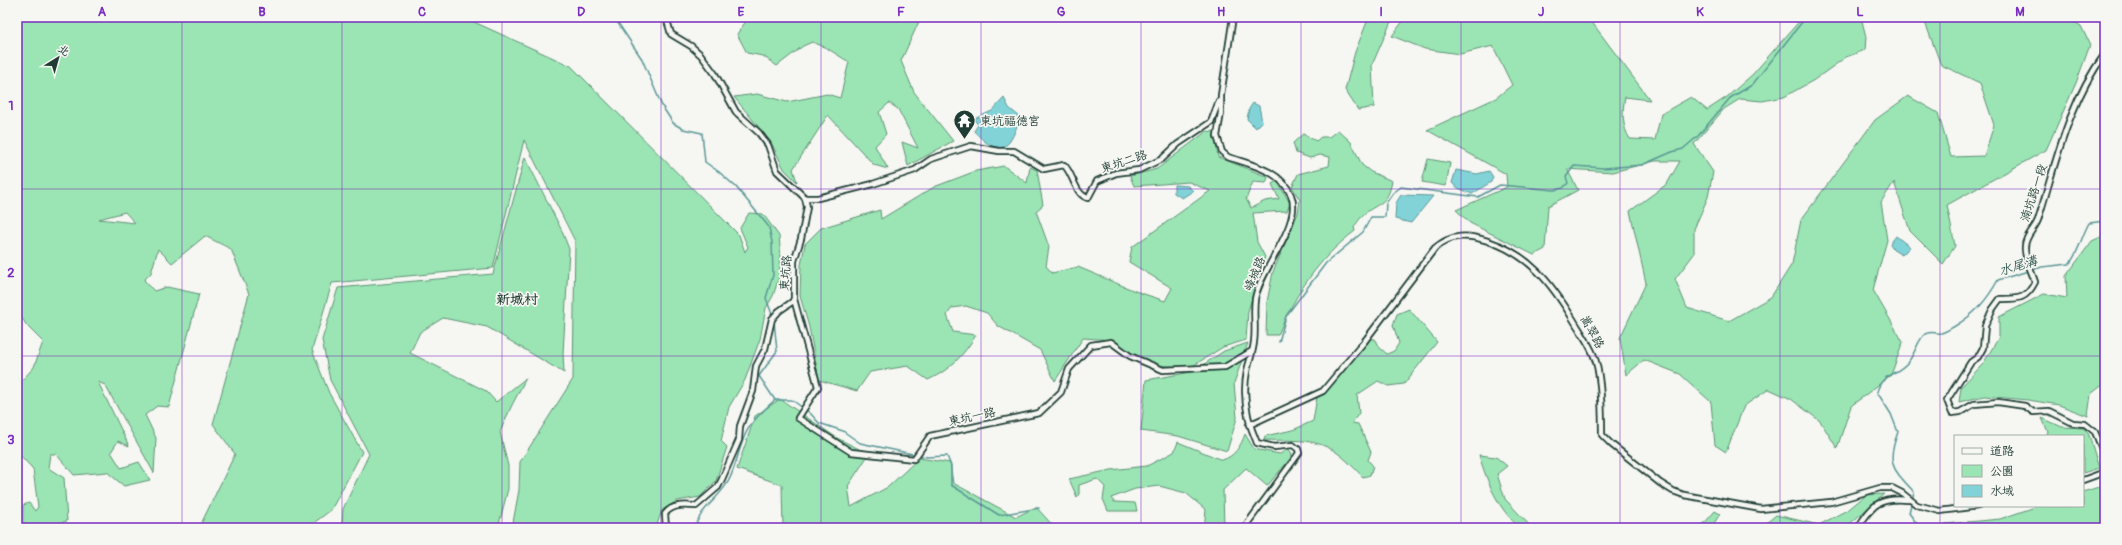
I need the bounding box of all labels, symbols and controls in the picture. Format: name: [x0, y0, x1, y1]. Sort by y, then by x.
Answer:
text: A: [98, 4, 107, 20]
text: B: [258, 4, 266, 20]
text: C: [418, 4, 426, 20]
text: D: [577, 4, 585, 20]
text: E: [738, 4, 745, 20]
text: F: [897, 4, 905, 20]
text: G: [1057, 4, 1066, 20]
text: H: [1217, 4, 1225, 20]
text: I: [1379, 4, 1383, 20]
text: J: [1538, 4, 1544, 20]
text: K: [1696, 4, 1704, 20]
text: L: [1856, 4, 1864, 20]
text: M: [2015, 4, 2025, 20]
north arrow: [38, 38, 78, 78]
text: 北: [55, 42, 72, 59]
text: 1: [8, 98, 14, 114]
temple icon: 東坑福德宮: [951, 108, 977, 141]
place label: 東坑福德宮: [980, 114, 1040, 129]
street label: 東坑二路: [1099, 147, 1149, 177]
street label: 湳坑路一段: [2018, 162, 2050, 224]
water label: 水尾溝: [1997, 252, 2040, 279]
street label: 東坑路: [777, 254, 795, 292]
street label: 峰城路: [1241, 254, 1269, 294]
text: 2: [7, 265, 15, 281]
district label: 新城村: [496, 291, 538, 308]
street label: 嵩翠路: [1577, 313, 1607, 351]
street label: 東坑一路: [947, 405, 997, 429]
text: 3: [7, 432, 15, 448]
legend: [1954, 435, 2084, 507]
text: 道路: [1990, 444, 2014, 459]
text: 公園: [1990, 464, 2014, 479]
text: 水域: [1990, 484, 2014, 499]

